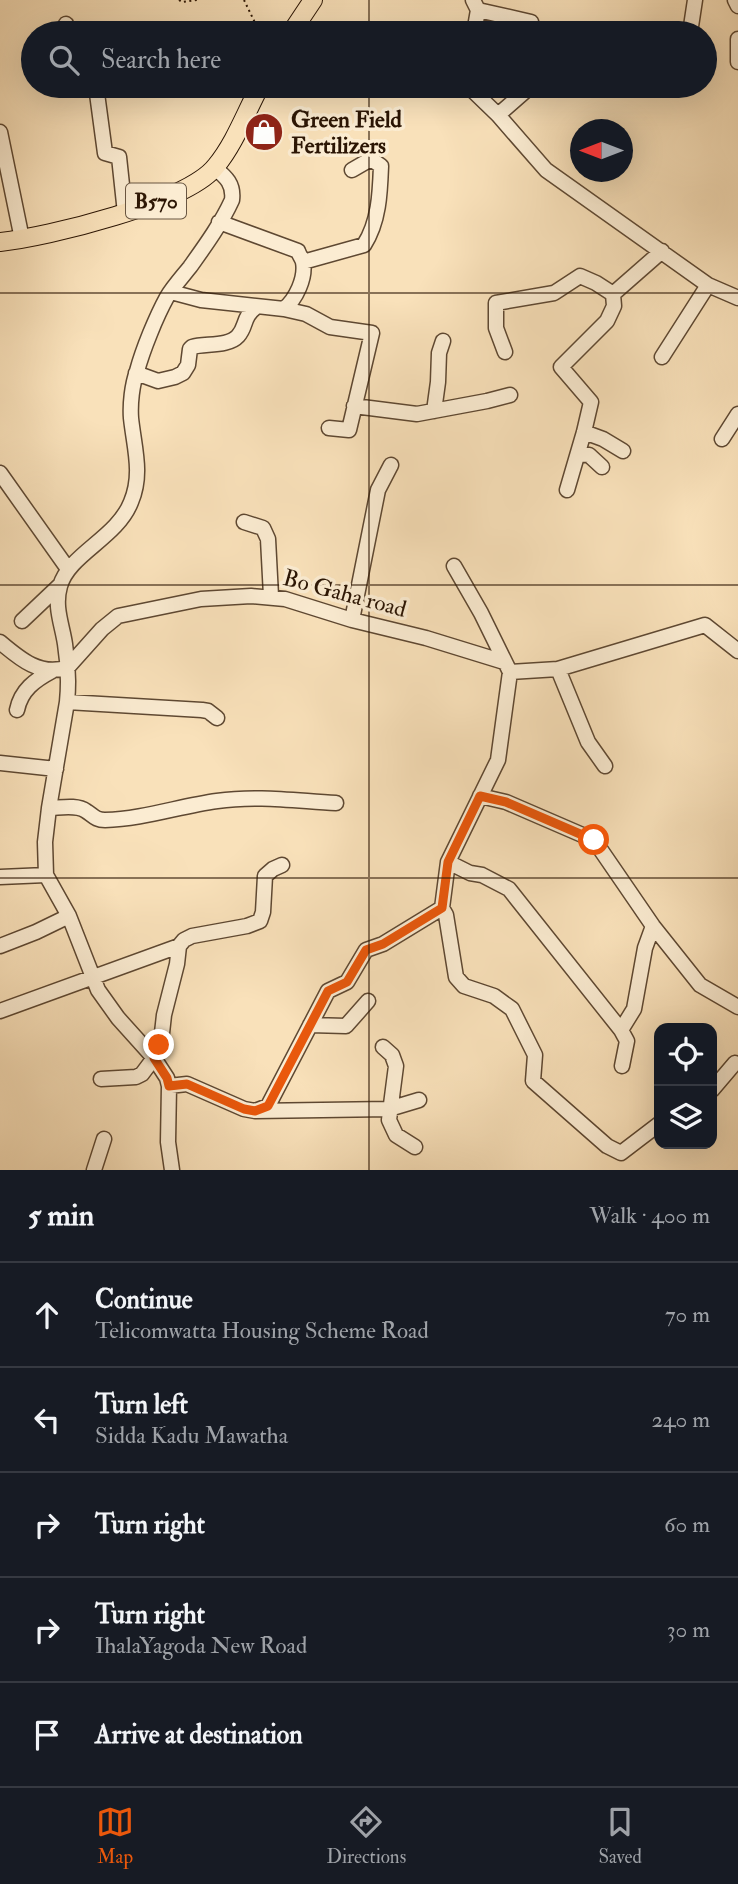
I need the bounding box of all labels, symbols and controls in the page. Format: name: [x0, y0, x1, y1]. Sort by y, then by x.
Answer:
search box: [21, 21, 717, 98]
icon: search: [45, 41, 83, 79]
text: Search here: [101, 44, 221, 76]
place label: Green Field Fertilizers: [291, 105, 402, 160]
shop icon: Green Field Fertilizers: [243, 111, 285, 153]
north arrow: [570, 119, 633, 182]
road number: B570: [126, 184, 186, 218]
street label: Bo Gaha road: [280, 563, 410, 624]
route start: [578, 824, 609, 855]
map controls: [654, 1023, 717, 1149]
button: locate: [654, 1023, 717, 1086]
route end: [143, 1029, 174, 1060]
button: layers: [654, 1086, 717, 1149]
text: 5 min: [28, 1197, 94, 1234]
text: Walk · 400 m: [589, 1201, 710, 1230]
text: Continue: [95, 1284, 193, 1316]
icon: ahead: [28, 1296, 66, 1334]
text: 70 m: [665, 1300, 710, 1329]
text: Telicomwatta Housing Scheme Road: [95, 1316, 429, 1345]
text: Turn left: [95, 1389, 188, 1421]
icon: left: [28, 1401, 66, 1439]
text: 240 m: [651, 1405, 710, 1434]
text: Sidda Kadu Mawatha: [95, 1421, 288, 1450]
icon: right: [28, 1506, 66, 1544]
text: Turn right: [95, 1509, 205, 1541]
text: 60 m: [664, 1510, 710, 1539]
text: Turn right: [95, 1599, 205, 1631]
icon: right: [28, 1611, 66, 1649]
text: 30 m: [667, 1615, 710, 1644]
text: IhalaYagoda New Road: [95, 1631, 307, 1660]
icon: arrive: [28, 1716, 66, 1754]
text: Arrive at destination: [95, 1719, 303, 1751]
tab: Map: [96, 1803, 134, 1869]
tab: Directions: [326, 1803, 406, 1869]
tab: Saved: [598, 1803, 642, 1869]

